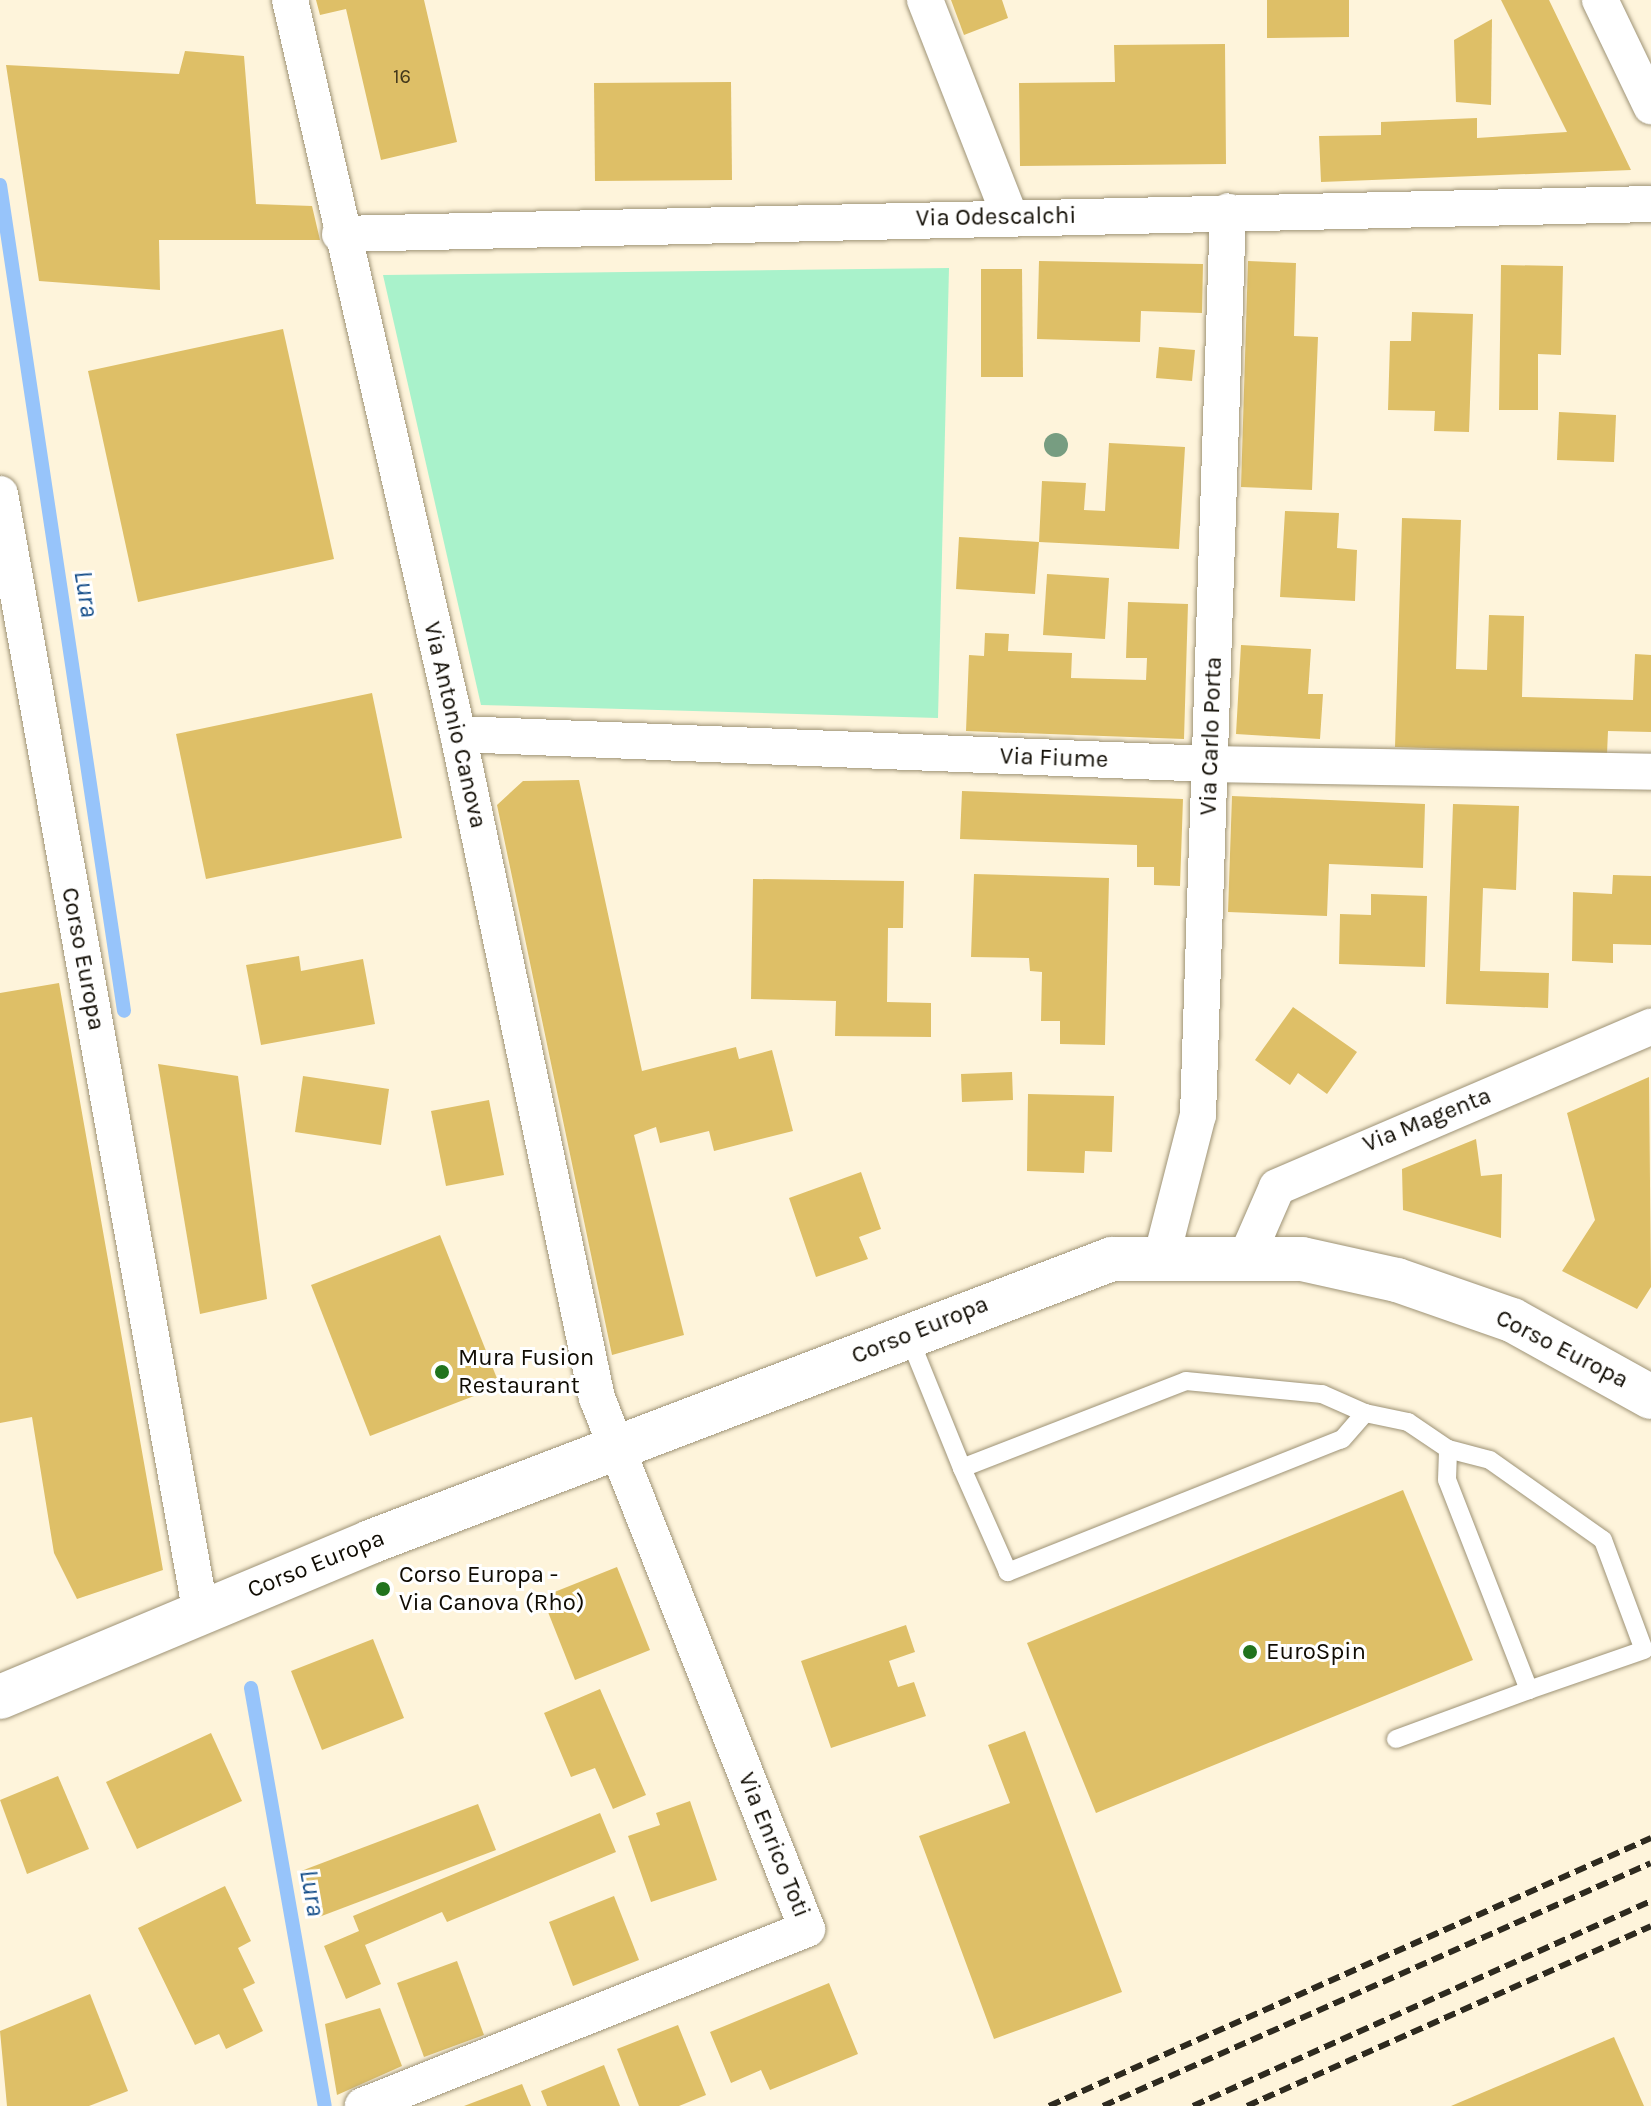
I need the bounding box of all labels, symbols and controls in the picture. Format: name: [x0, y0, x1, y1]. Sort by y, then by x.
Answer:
house number: 16: [393, 64, 411, 88]
street label: Via Odescalchi: [915, 201, 1077, 233]
water label: Lura: [67, 568, 105, 620]
street label: Via Antonio Canova: [417, 619, 493, 831]
street label: Via Carlo Porta: [1194, 656, 1228, 816]
street label: Via Fiume: [999, 742, 1109, 774]
street label: Corso Europa: [55, 885, 111, 1033]
street label: Via Magenta: [1359, 1081, 1495, 1159]
street label: Corso Europa: [847, 1289, 993, 1371]
street label: Corso Europa: [1491, 1303, 1633, 1395]
place label: Mura Fusion Restaurant: [458, 1344, 594, 1400]
marker: Mura Fusion Restaurant: [433, 1363, 451, 1381]
street label: Corso Europa: [243, 1523, 389, 1605]
place label: Corso Europa - Via Canova (Rho): [399, 1561, 584, 1617]
marker: Corso Europa - Via Canova (Rho): [374, 1580, 392, 1598]
place label: EuroSpin: [1266, 1638, 1366, 1666]
marker: EuroSpin: [1241, 1643, 1259, 1661]
street label: Via Enrico Toti: [732, 1768, 816, 1922]
water label: Lura: [293, 1867, 331, 1919]

